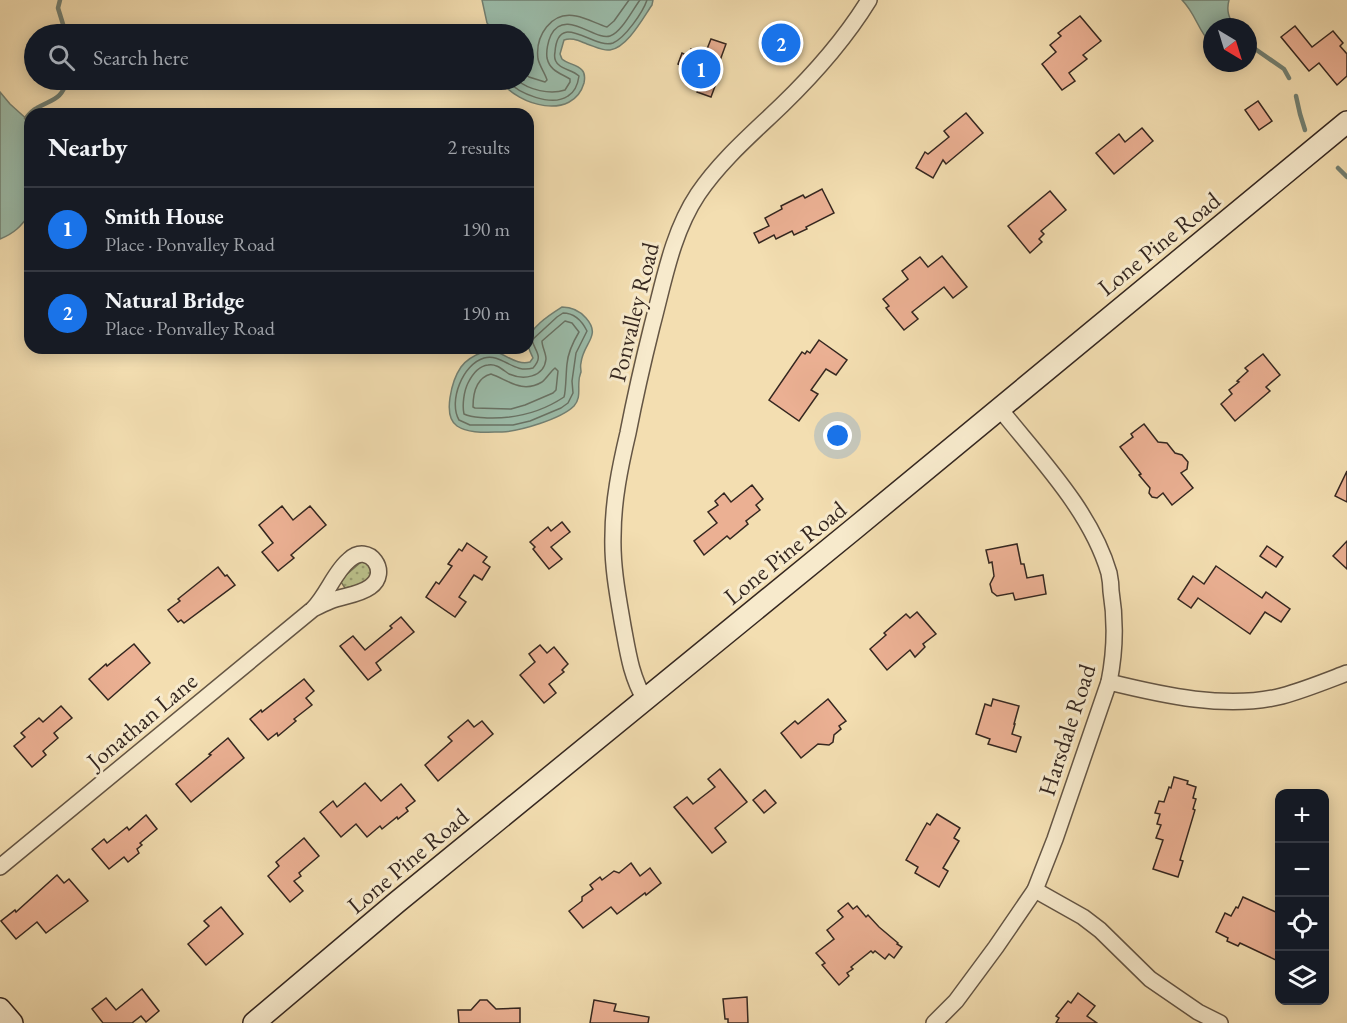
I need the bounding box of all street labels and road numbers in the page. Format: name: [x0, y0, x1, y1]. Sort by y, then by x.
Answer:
street label: Lone Pine Road: [1091, 184, 1227, 303]
street label: Ponvalley Road: [601, 238, 666, 385]
street label: Lone Pine Road: [717, 493, 853, 612]
street label: Harsdale Road: [1031, 659, 1103, 800]
street label: Jonathan Lane: [79, 665, 203, 777]
street label: Lone Pine Road: [341, 800, 475, 920]

